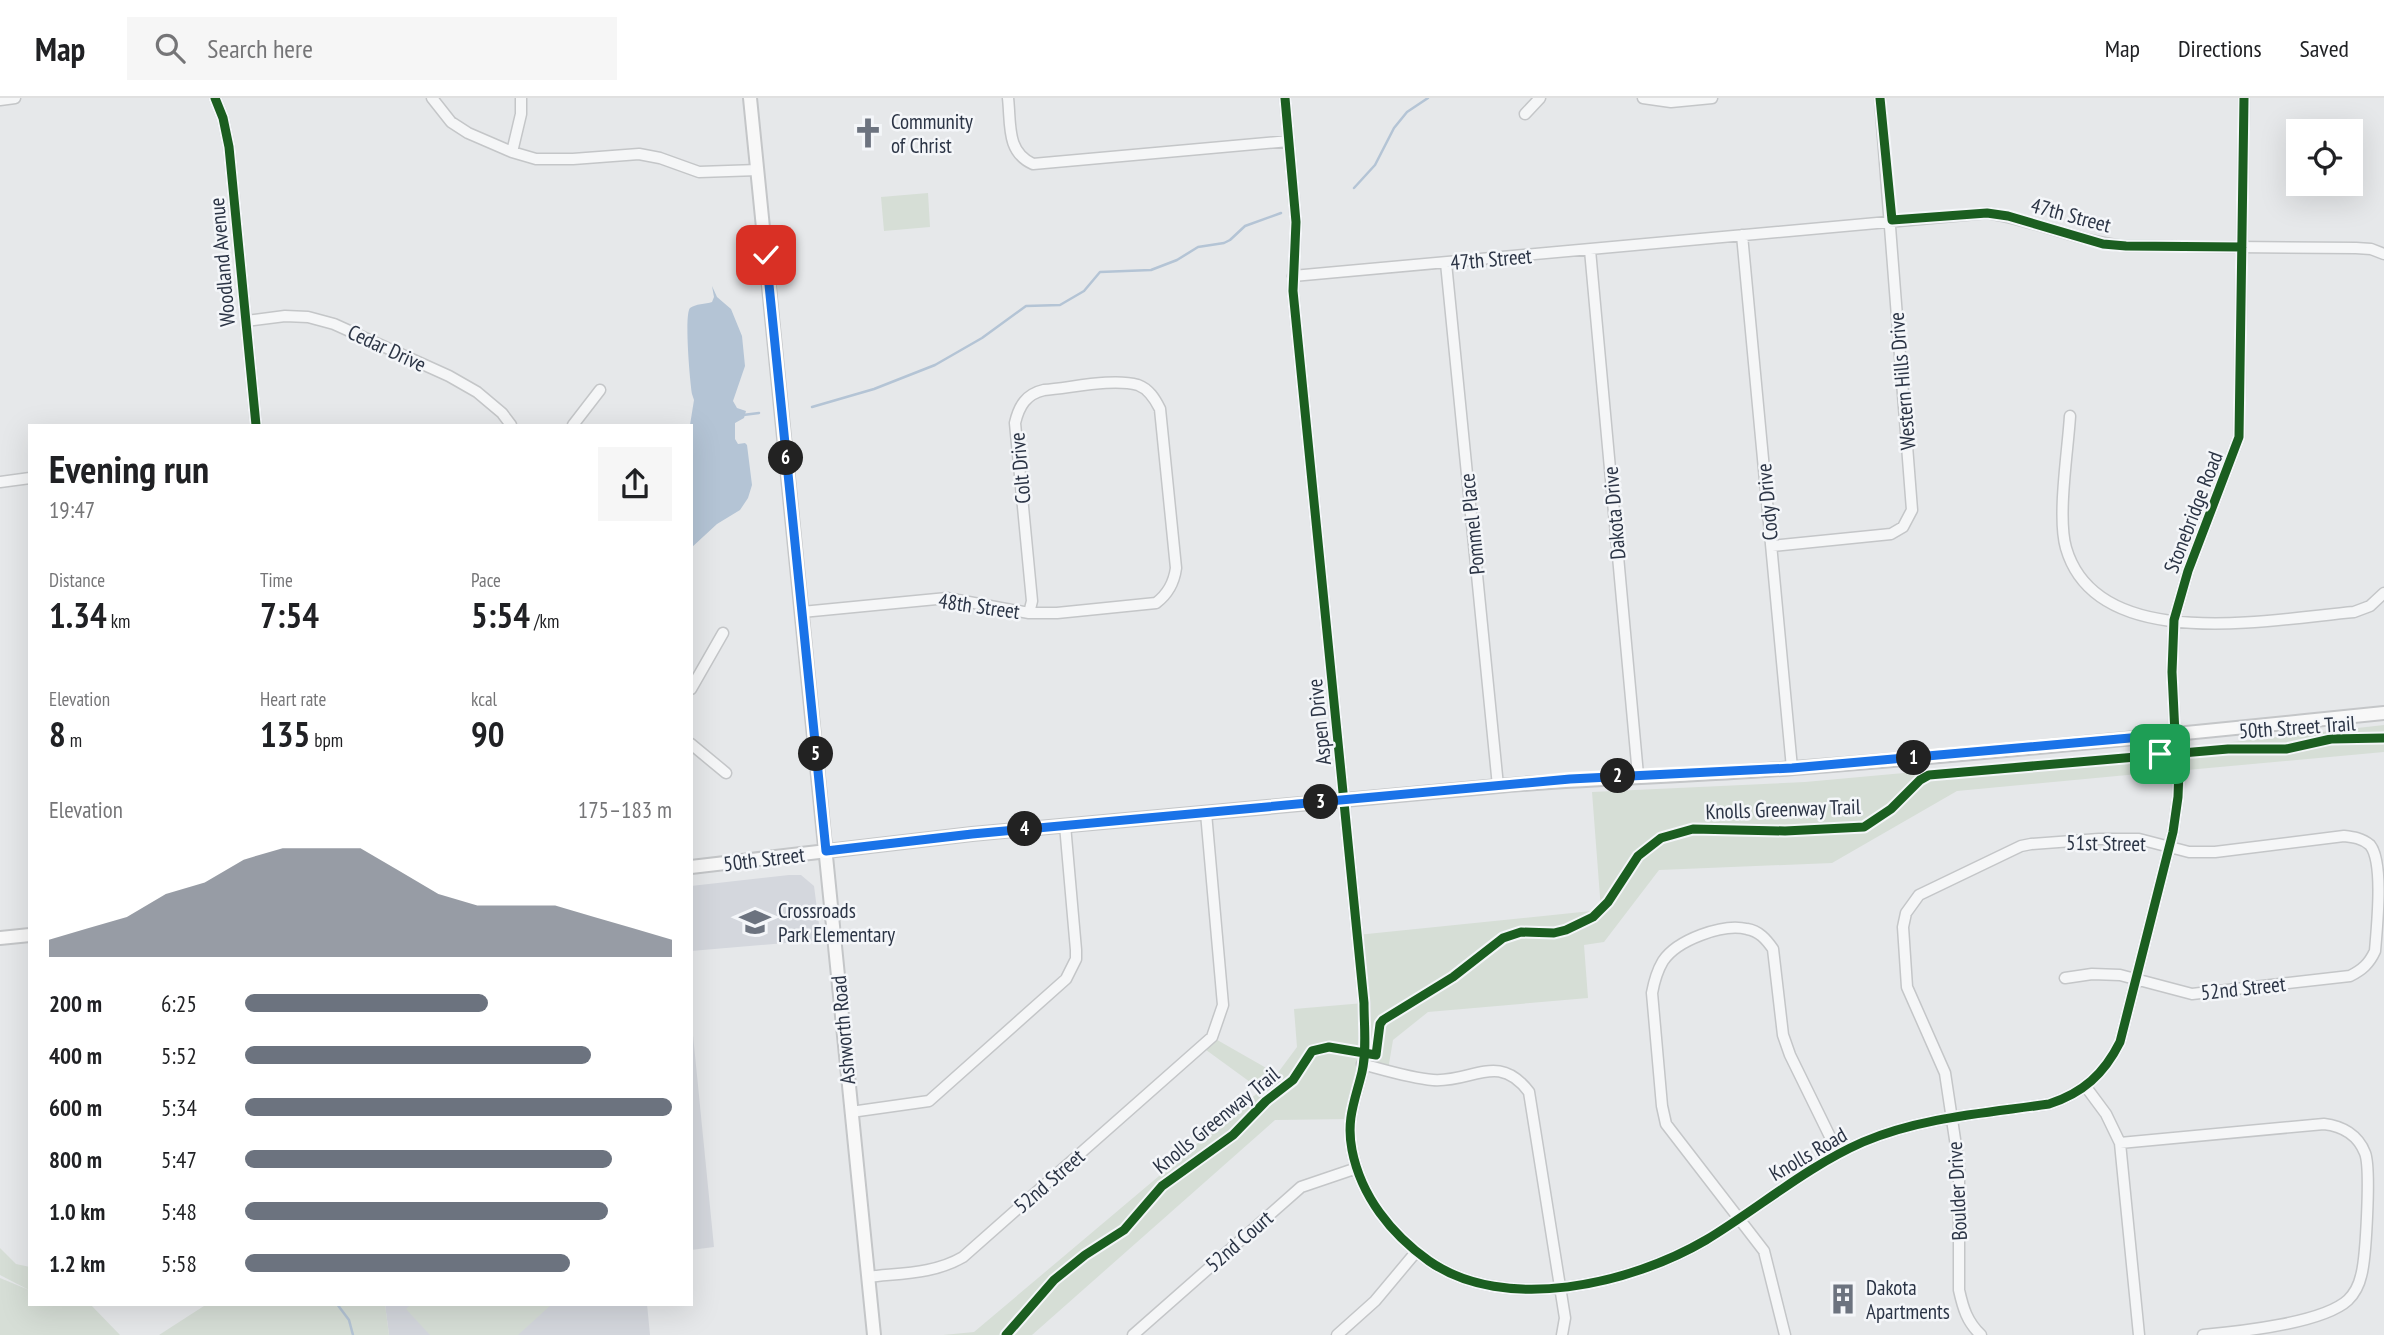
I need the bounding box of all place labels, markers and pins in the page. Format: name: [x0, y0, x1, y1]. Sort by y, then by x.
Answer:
place label: Community of Christ: [891, 108, 973, 159]
church icon: Community of Christ: [851, 116, 885, 150]
pin: [736, 225, 796, 285]
pin: 6: [768, 440, 804, 476]
pin: [2130, 724, 2190, 784]
pin: 5: [798, 736, 834, 772]
pin: 1: [1896, 740, 1932, 776]
pin: 2: [1600, 758, 1636, 794]
pin: 3: [1304, 784, 1338, 820]
pin: 4: [1007, 812, 1042, 846]
place label: Crossroads Park Elementary: [778, 897, 895, 948]
school or university icon: Crossroads Park Elementary: [738, 905, 772, 939]
place label: Dakota Apartments: [1866, 1274, 1950, 1325]
building icon: Dakota Apartments: [1826, 1282, 1860, 1316]

